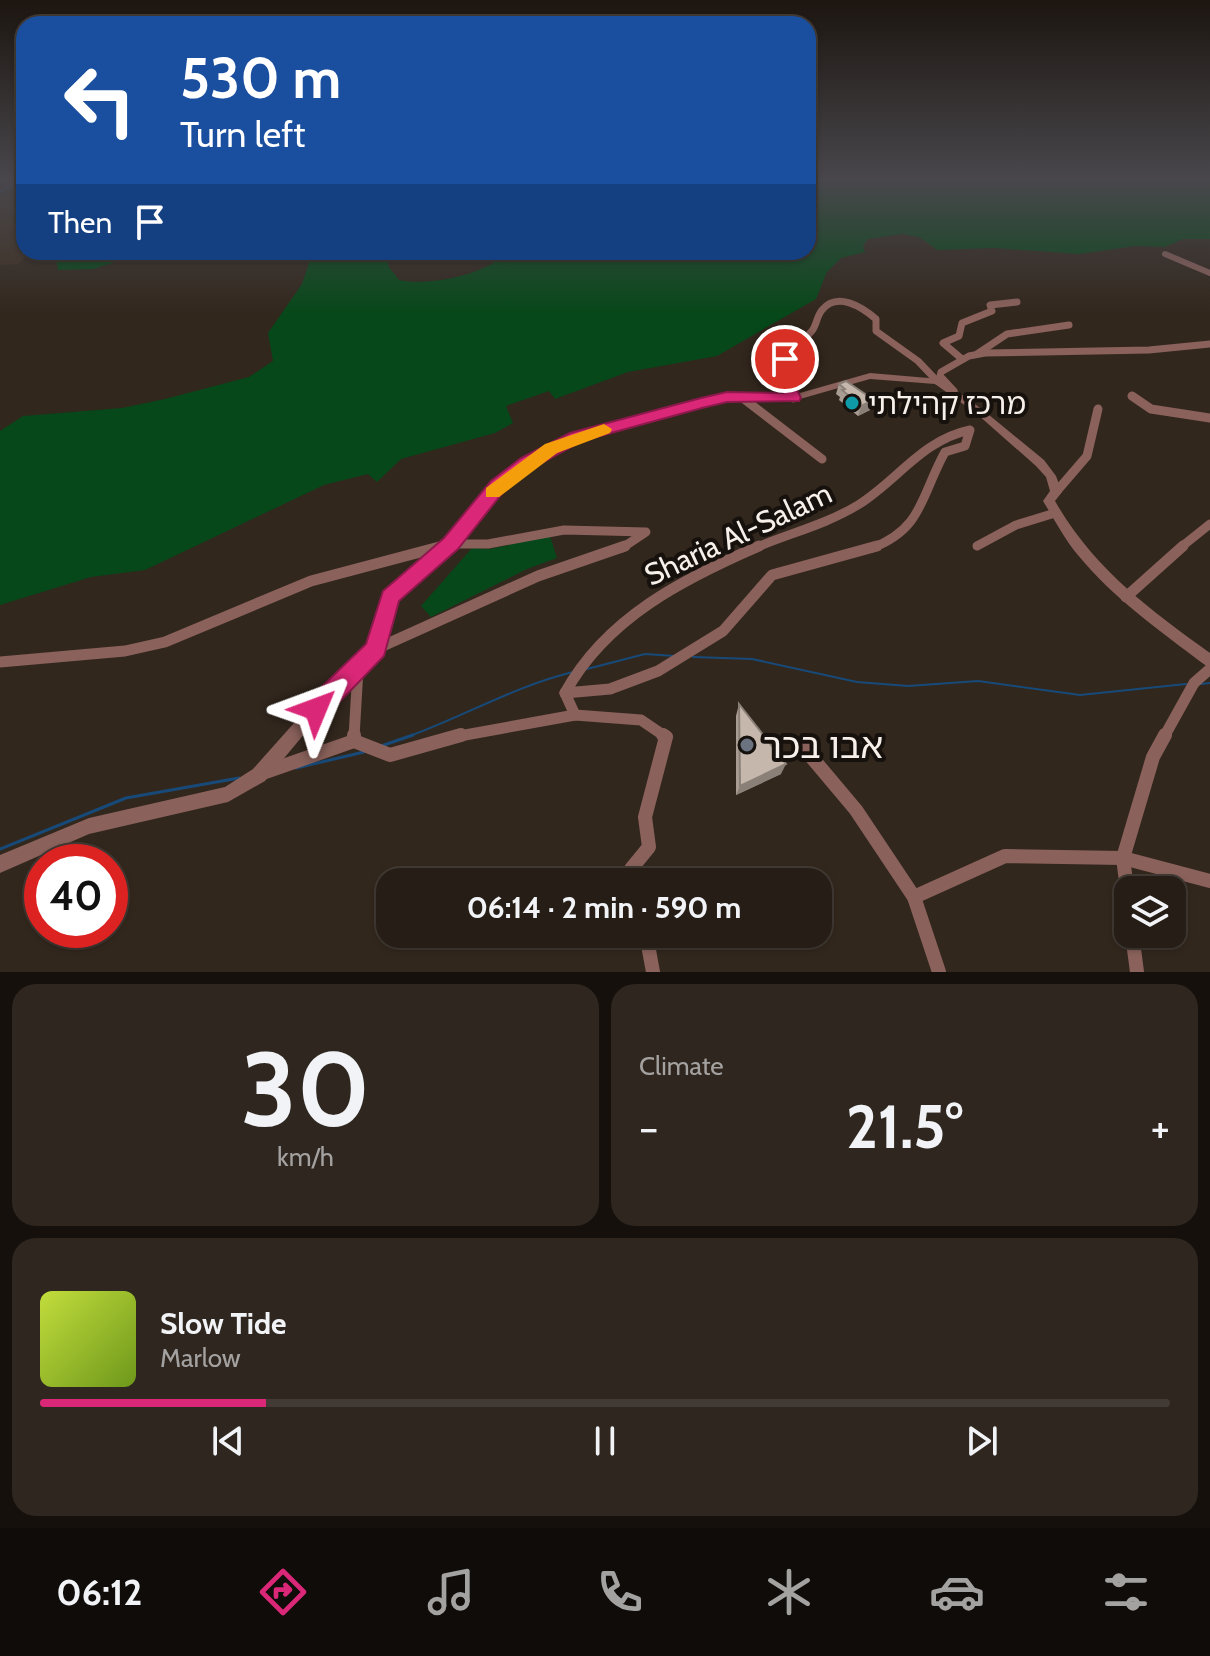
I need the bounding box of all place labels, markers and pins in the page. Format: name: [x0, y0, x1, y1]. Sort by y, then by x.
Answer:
pin: [751, 325, 819, 393]
place label: מרכז קהילתי: [868, 385, 1026, 422]
marker: מרכז קהילתי: [843, 394, 861, 412]
place label: אבו בכר: [763, 723, 883, 767]
marker: אבו בכר: [738, 736, 756, 754]

